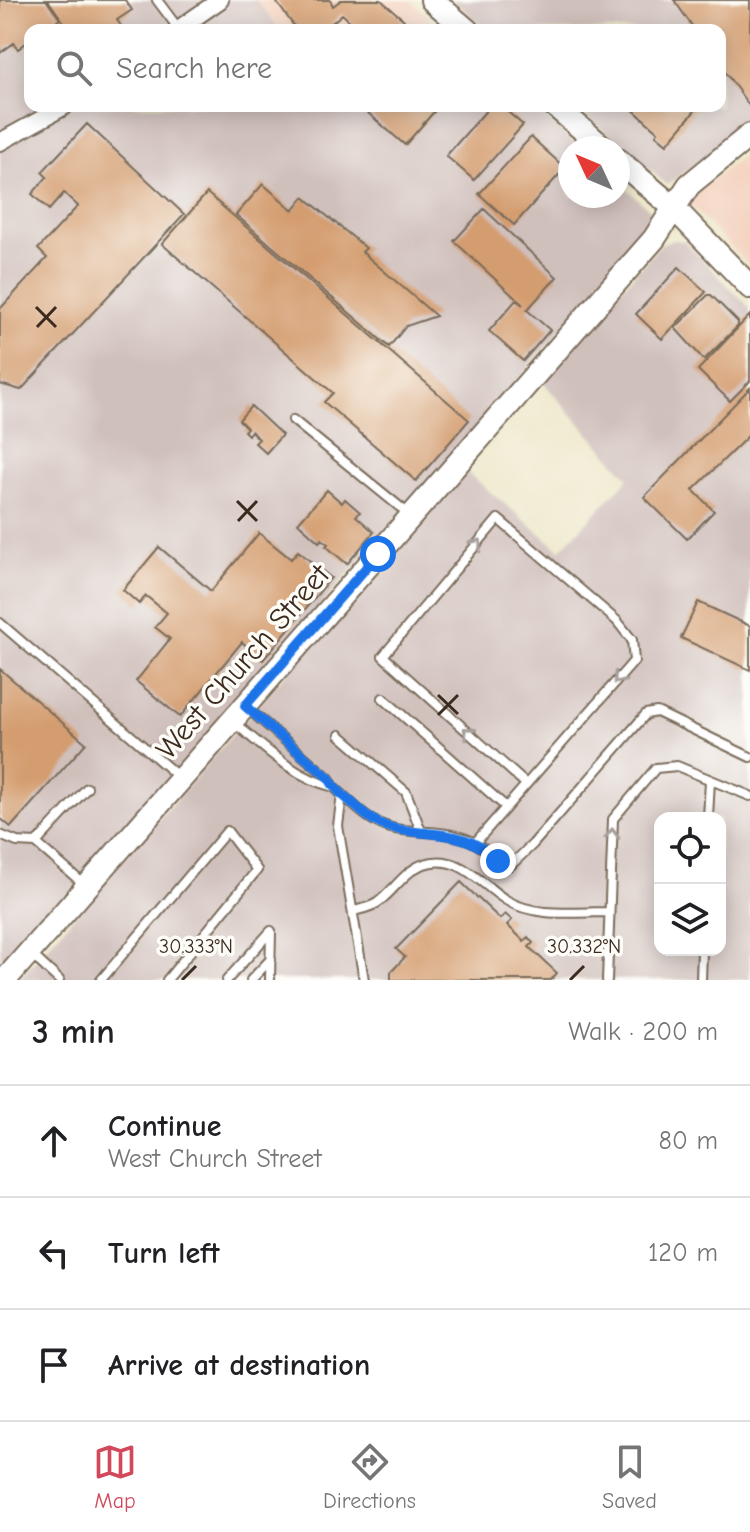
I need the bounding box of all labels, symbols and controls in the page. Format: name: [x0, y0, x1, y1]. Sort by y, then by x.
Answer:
search box: [24, 24, 726, 112]
icon: search: [52, 46, 96, 90]
text: Search here: [116, 51, 272, 86]
north arrow: [558, 136, 630, 208]
route start: [360, 536, 396, 572]
one-way arrow: [467, 539, 482, 553]
street label: West Church Street: [149, 556, 338, 767]
one-way arrow: [613, 670, 628, 685]
one-way arrow: [463, 727, 478, 742]
map controls: [654, 812, 726, 956]
button: locate: [654, 812, 726, 884]
one-way arrow: [603, 827, 620, 840]
route end: [480, 843, 516, 879]
button: layers: [654, 884, 726, 956]
text: 30.333°N: [159, 935, 233, 958]
text: 30.332°N: [547, 935, 621, 958]
text: 3 min: [32, 1012, 115, 1052]
text: Walk · 200 m: [568, 1017, 718, 1047]
text: Continue: [108, 1109, 222, 1144]
icon: ahead: [32, 1119, 76, 1163]
text: 80 m: [659, 1126, 718, 1156]
text: West Church Street: [108, 1144, 322, 1174]
icon: left: [32, 1231, 76, 1275]
text: Turn left: [108, 1236, 220, 1271]
text: 120 m: [648, 1238, 718, 1268]
icon: arrive: [32, 1343, 76, 1387]
text: Arrive at destination: [108, 1348, 370, 1383]
tab: Map: [93, 1440, 137, 1514]
tab: Directions: [323, 1440, 416, 1514]
tab: Saved: [602, 1440, 657, 1514]

